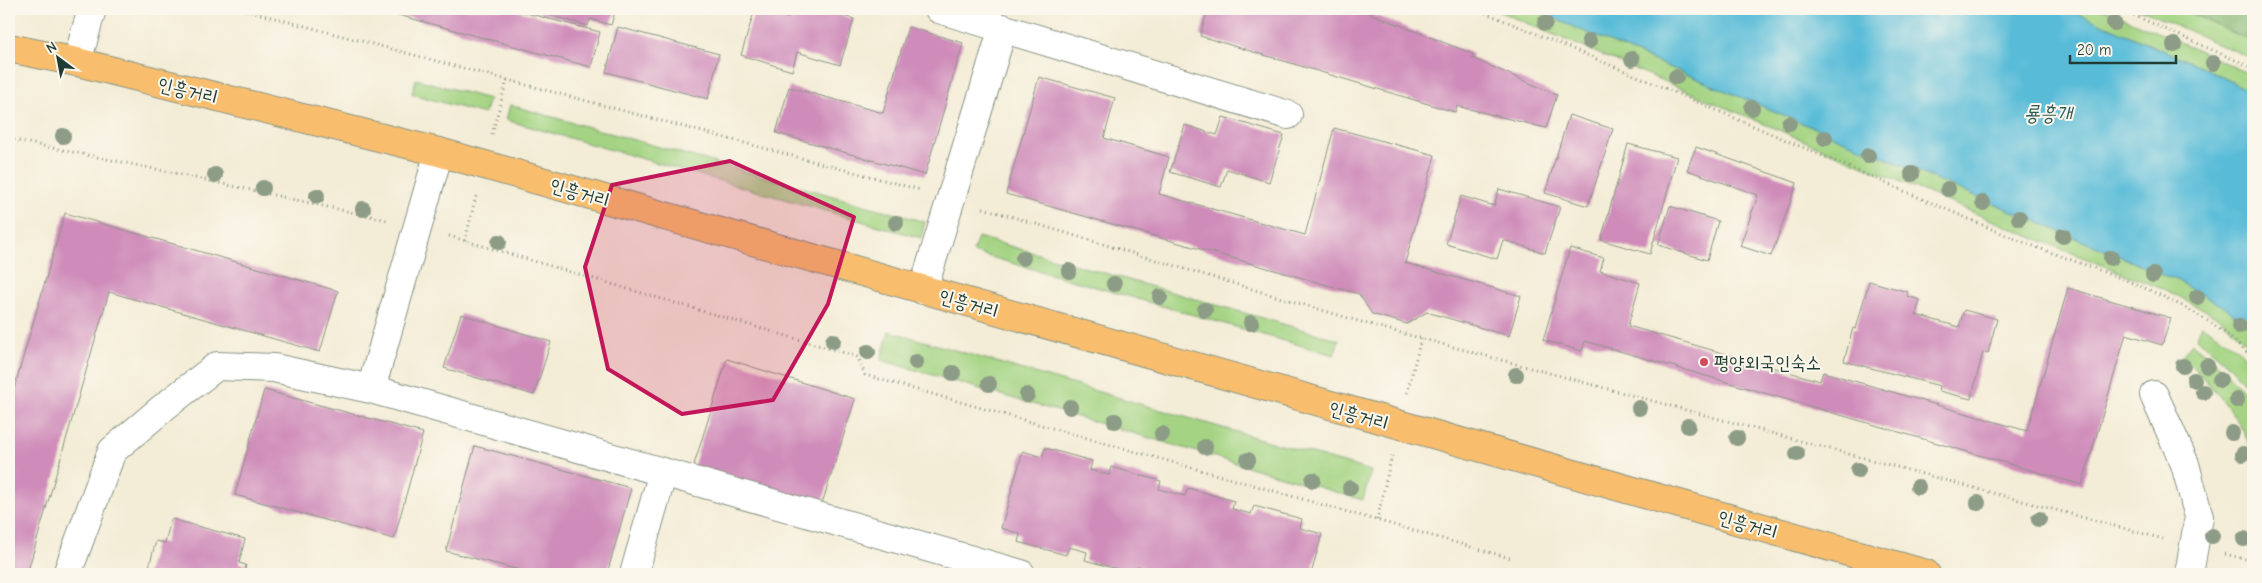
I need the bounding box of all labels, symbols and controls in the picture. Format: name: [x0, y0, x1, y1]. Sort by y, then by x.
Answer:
north arrow: [32, 32, 82, 82]
scale bar: [2070, 32, 2176, 64]
text: N: [43, 38, 60, 57]
text: 20 m: [2077, 41, 2111, 59]
street label: 인흥거리: [155, 73, 220, 109]
water label: 룡흥개: [2024, 102, 2075, 125]
street label: 인흥거리: [547, 174, 612, 212]
street label: 인흥거리: [936, 285, 1001, 323]
place label: 평양외국인숙소: [1714, 352, 1821, 374]
marker: 평양외국인숙소: [1698, 356, 1710, 368]
street label: 인흥거리: [1326, 397, 1391, 435]
street label: 인흥거리: [1715, 506, 1780, 544]

